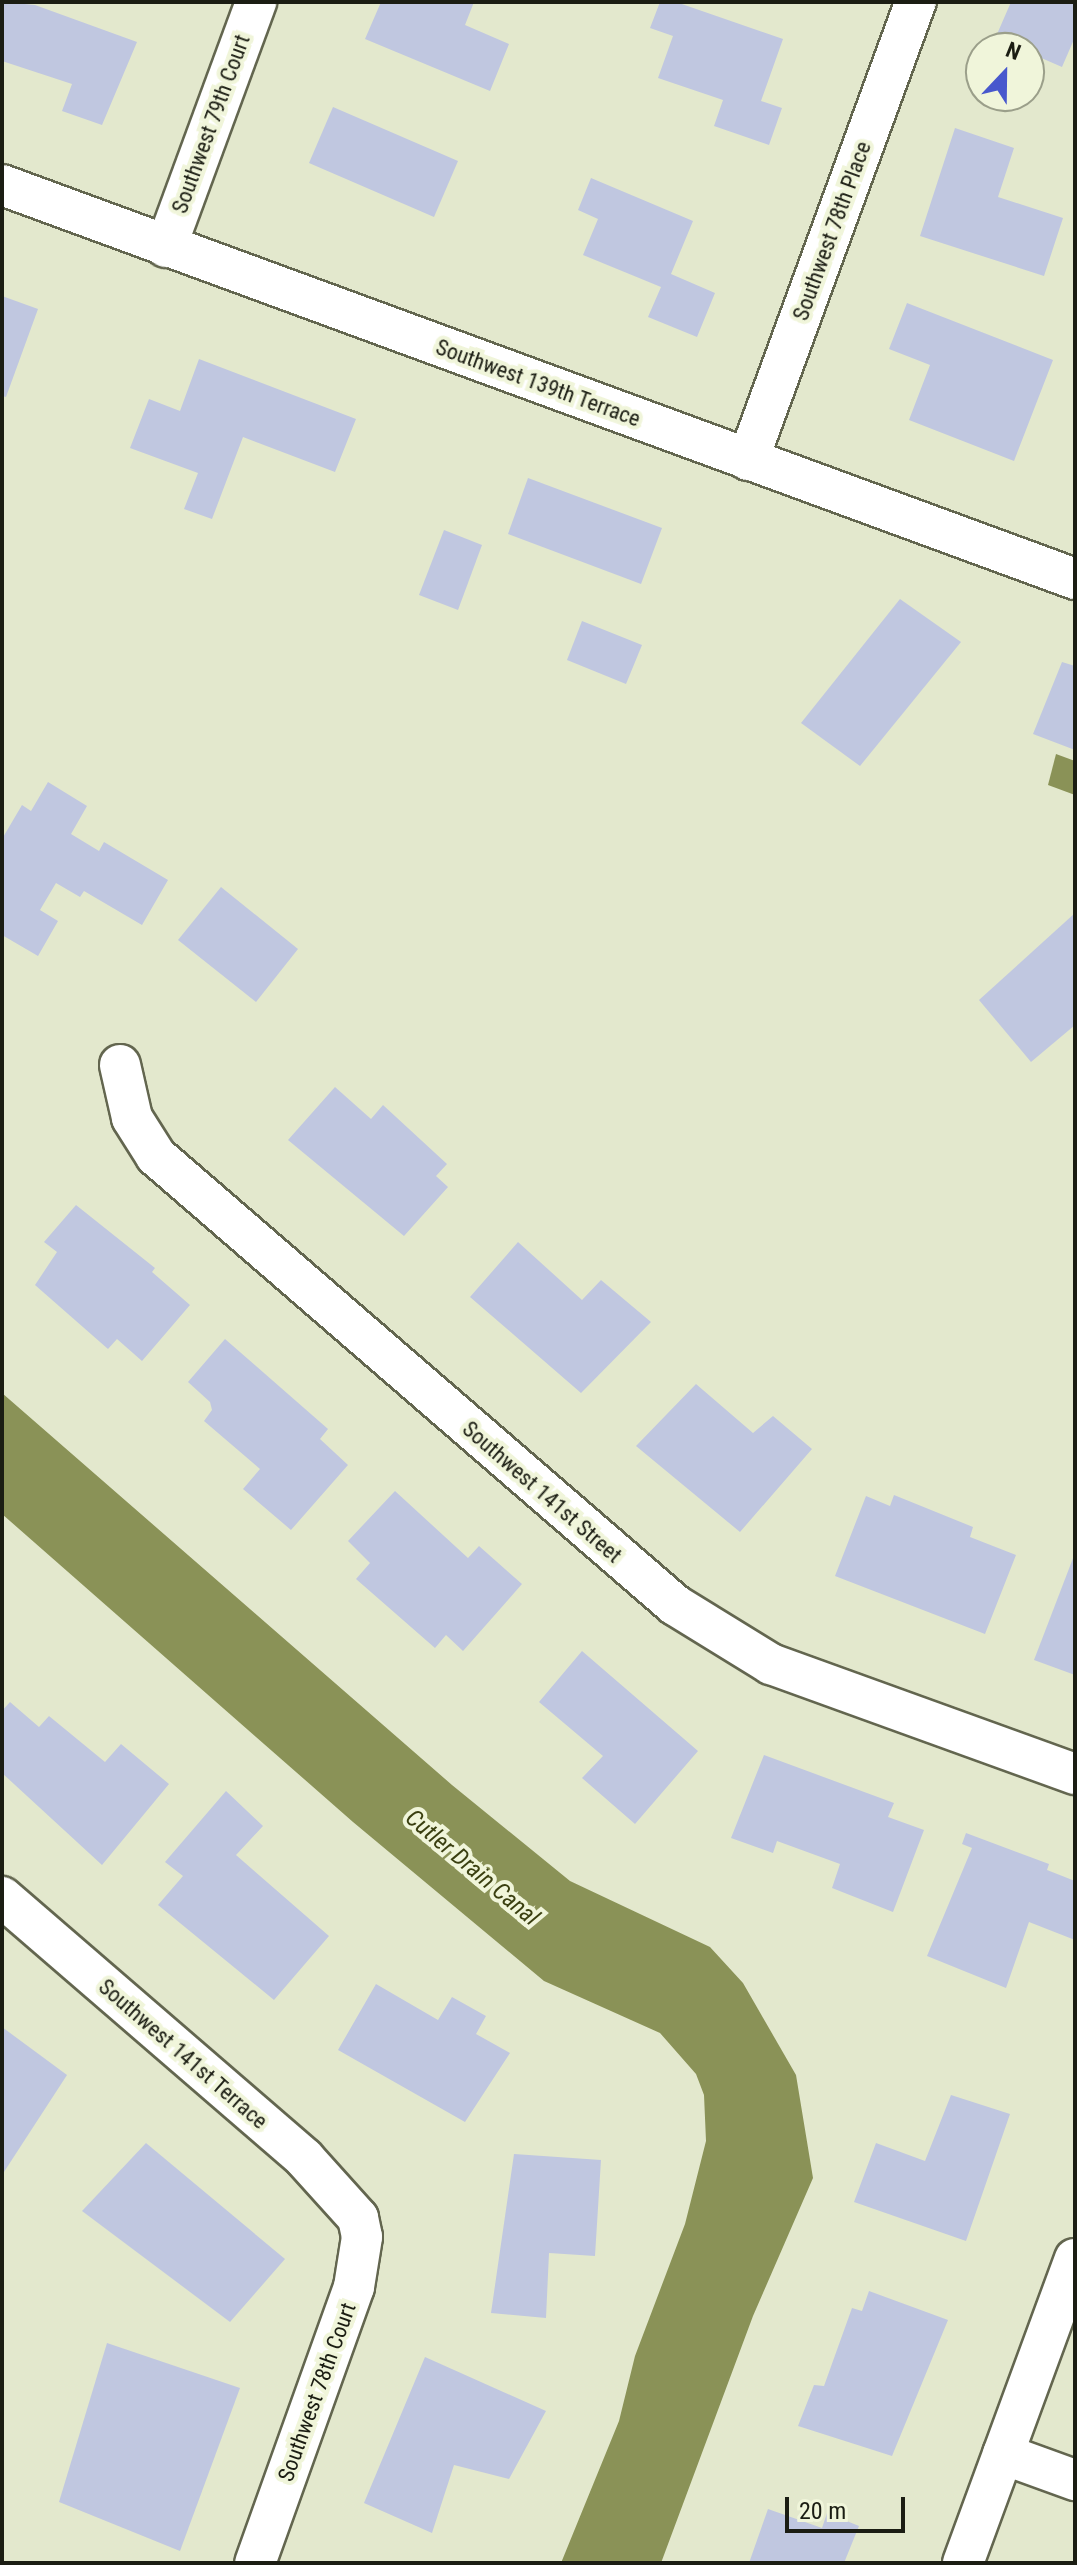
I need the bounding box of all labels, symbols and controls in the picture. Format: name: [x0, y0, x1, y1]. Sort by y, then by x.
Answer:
street label: Southwest 79th Court: [166, 31, 256, 217]
north arrow: [965, 32, 1045, 112]
text: N: [1002, 37, 1024, 65]
street label: Southwest 78th Place: [787, 138, 877, 324]
street label: Southwest 139th Terrace: [432, 334, 644, 432]
street label: Southwest 141st Street: [457, 1416, 627, 1568]
water label: Cutler Drain Canal: [399, 1804, 545, 1932]
street label: Southwest 141st Terrace: [93, 1973, 273, 2135]
street label: Southwest 78th Court: [272, 2299, 362, 2485]
scale bar: [789, 2481, 909, 2531]
text: 20 m: [799, 2497, 846, 2525]

